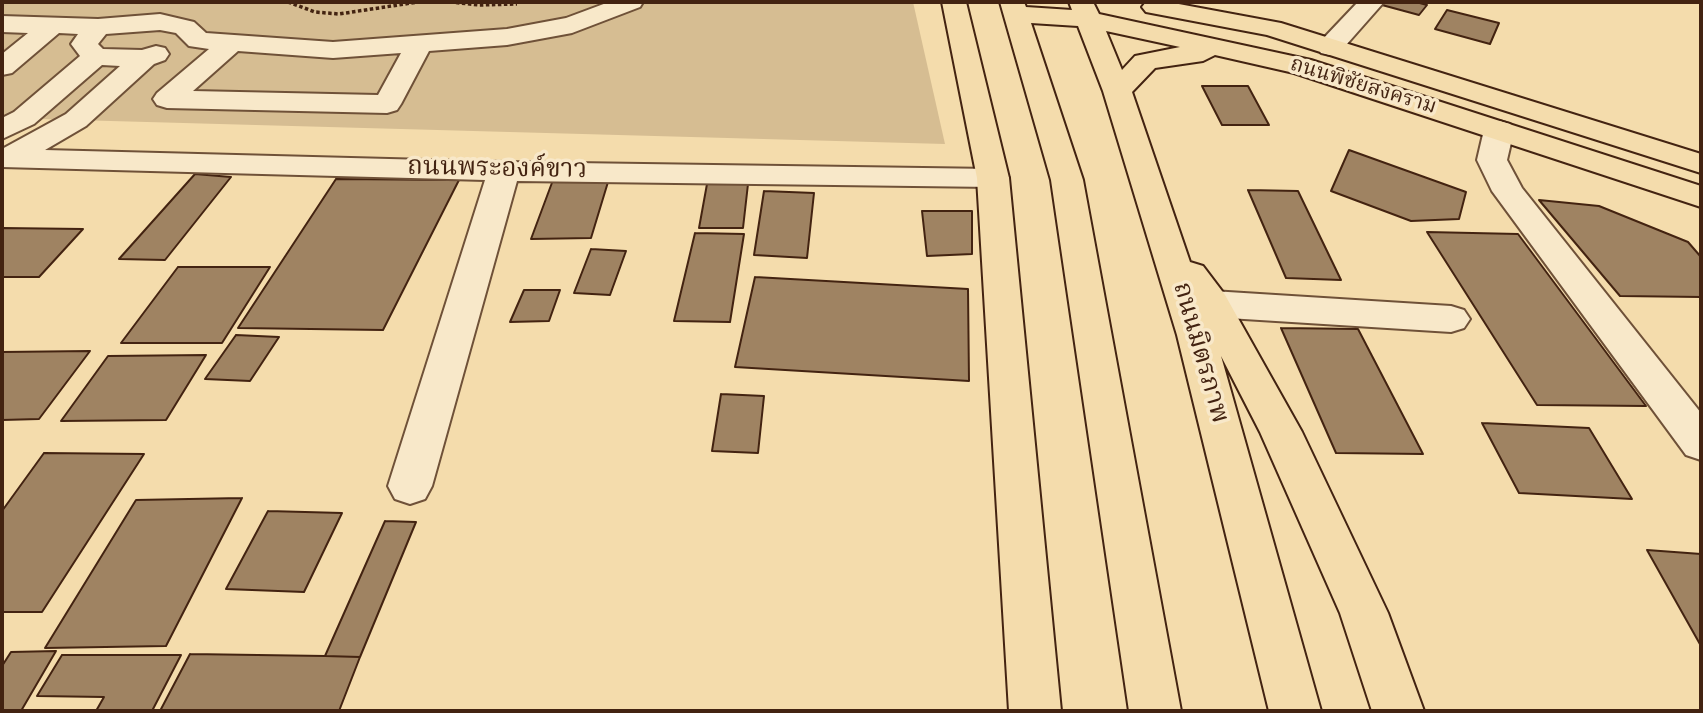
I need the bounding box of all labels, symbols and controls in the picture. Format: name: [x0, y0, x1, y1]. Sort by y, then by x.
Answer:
street label: ถนนพิชัยสงคราม: [1287, 53, 1439, 121]
street label: ถนนพระองค์ขาว: [407, 153, 587, 187]
street label: ถนนมิตรภาพ: [1164, 279, 1234, 427]

